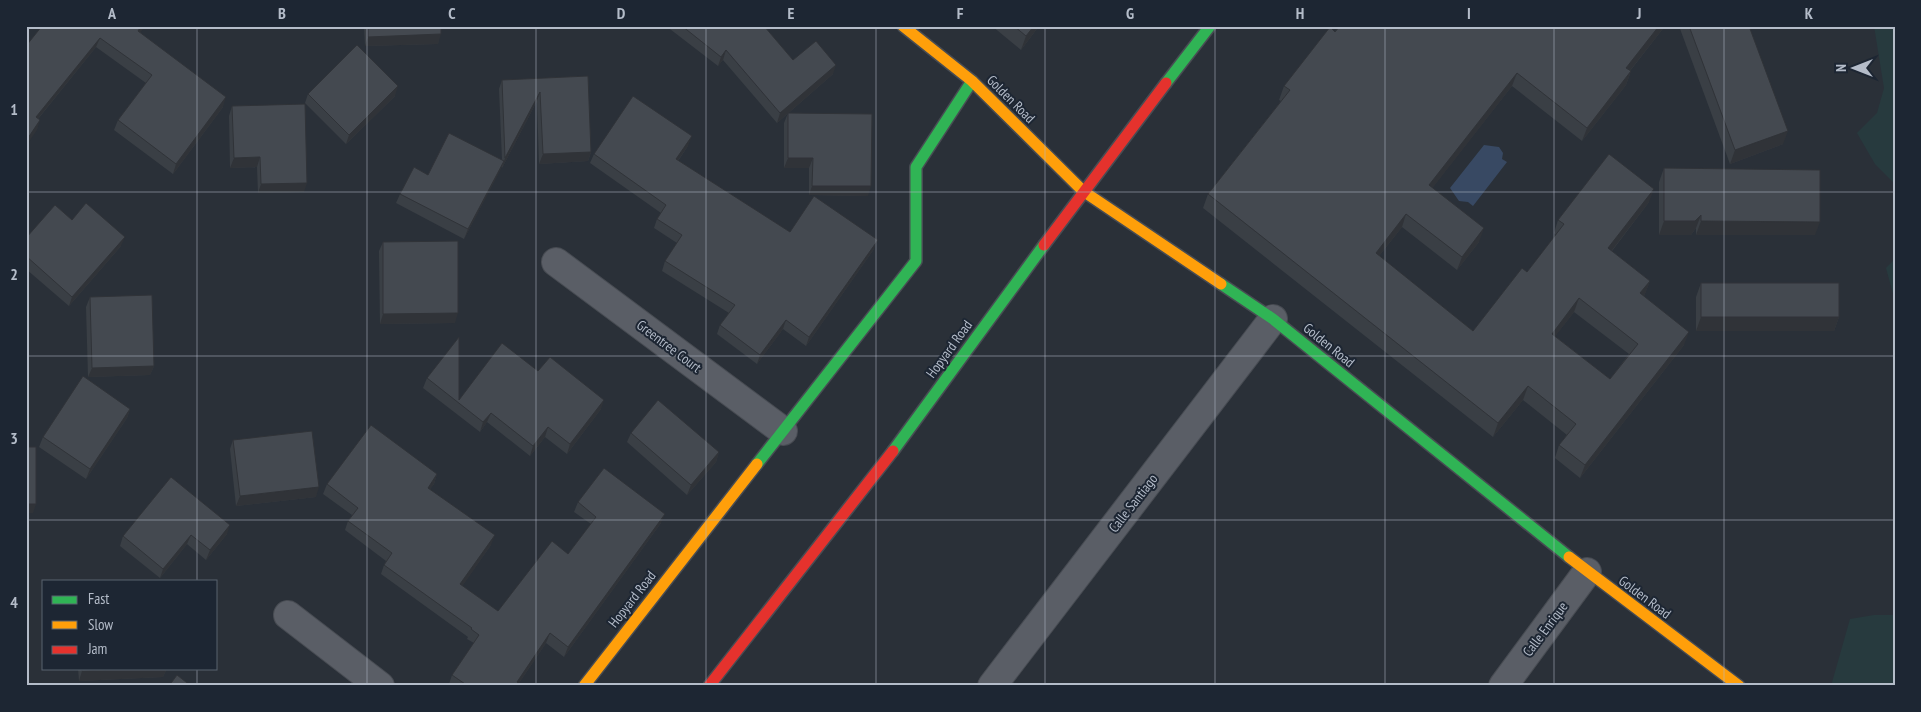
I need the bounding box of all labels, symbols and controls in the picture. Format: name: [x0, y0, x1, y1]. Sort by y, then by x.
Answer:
text: A: [107, 3, 117, 23]
text: B: [278, 3, 286, 23]
text: C: [448, 3, 456, 23]
text: D: [617, 3, 626, 23]
text: E: [788, 3, 795, 23]
text: F: [957, 3, 964, 23]
text: G: [1126, 3, 1134, 23]
text: H: [1296, 3, 1304, 23]
text: I: [1467, 3, 1471, 23]
text: J: [1636, 3, 1641, 23]
text: K: [1805, 3, 1814, 23]
north arrow: [1828, 42, 1878, 92]
text: N: [1832, 64, 1850, 72]
street label: Golden Road: [983, 71, 1039, 127]
text: 1: [10, 99, 18, 119]
text: 2: [10, 264, 18, 284]
street label: Greentree Court: [633, 316, 705, 376]
street label: Hopyard Road: [922, 317, 976, 381]
street label: Golden Road: [1300, 319, 1358, 371]
text: 3: [10, 428, 18, 448]
street label: Calle Santiago: [1105, 470, 1161, 536]
street label: Hopyard Road: [604, 567, 660, 631]
street label: Golden Road: [1615, 571, 1675, 623]
legend: [42, 580, 218, 670]
text: Fast: [88, 589, 109, 608]
text: 4: [10, 592, 18, 612]
street label: Calle Enrique: [1519, 598, 1572, 660]
text: Slow: [88, 615, 113, 634]
text: Jam: [87, 639, 107, 658]

